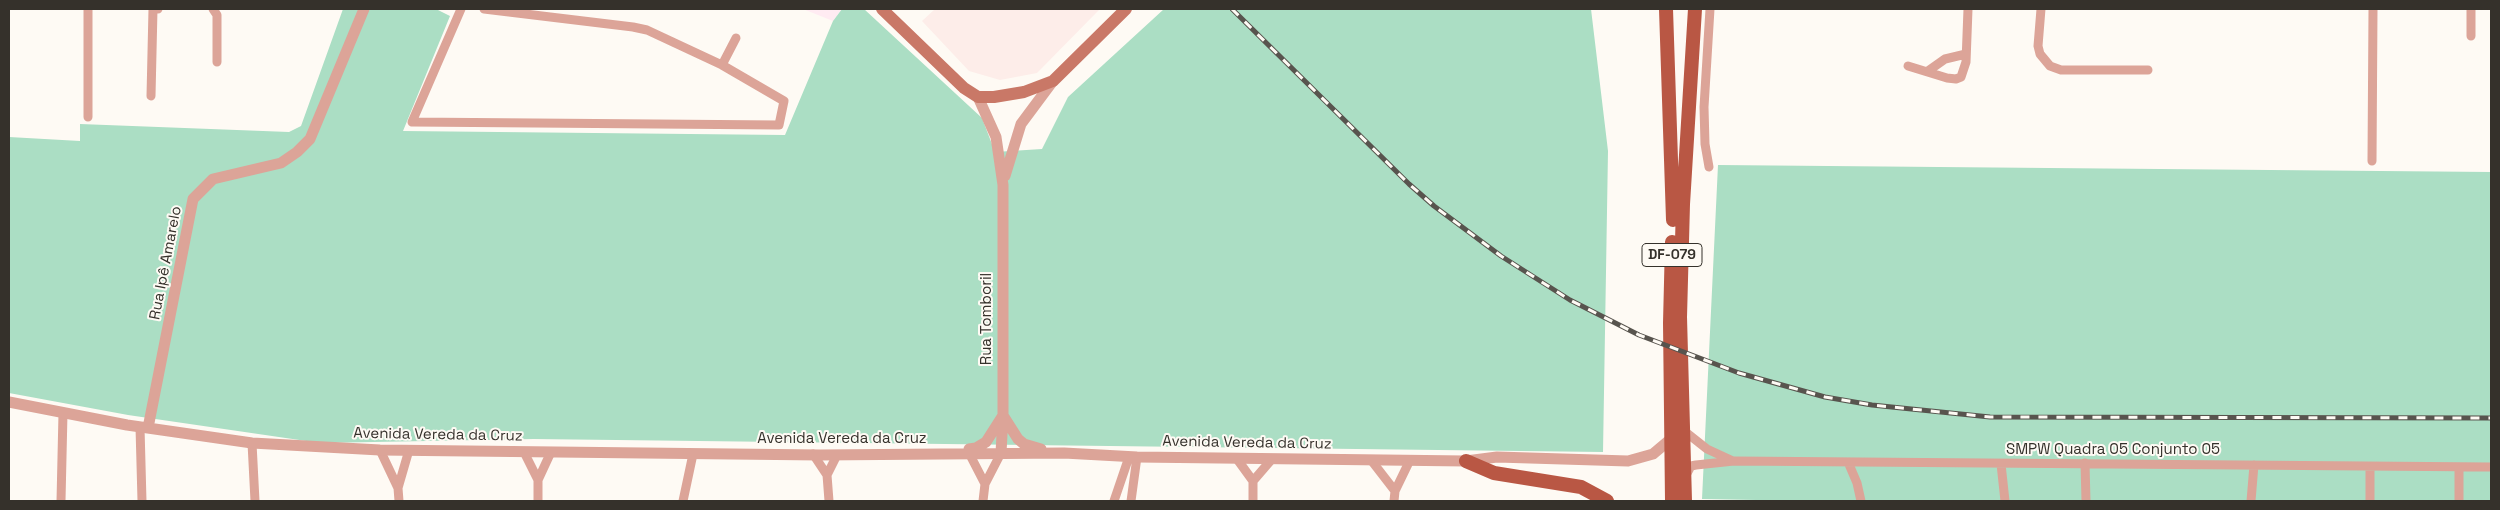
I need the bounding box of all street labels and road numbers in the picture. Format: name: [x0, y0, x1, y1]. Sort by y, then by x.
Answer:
street label: Rua Ipê Amarelo: [146, 205, 186, 321]
road number: DF-079: [1642, 244, 1702, 266]
street label: Rua Tomboril: [978, 273, 996, 365]
street label: Avenida Vereda da Cruz: [353, 425, 523, 445]
street label: Avenida Vereda da Cruz: [757, 430, 927, 448]
street label: Avenida Vereda da Cruz: [1162, 433, 1332, 453]
street label: SMPW Quadra 05 Conjunto 05: [2006, 441, 2220, 459]

